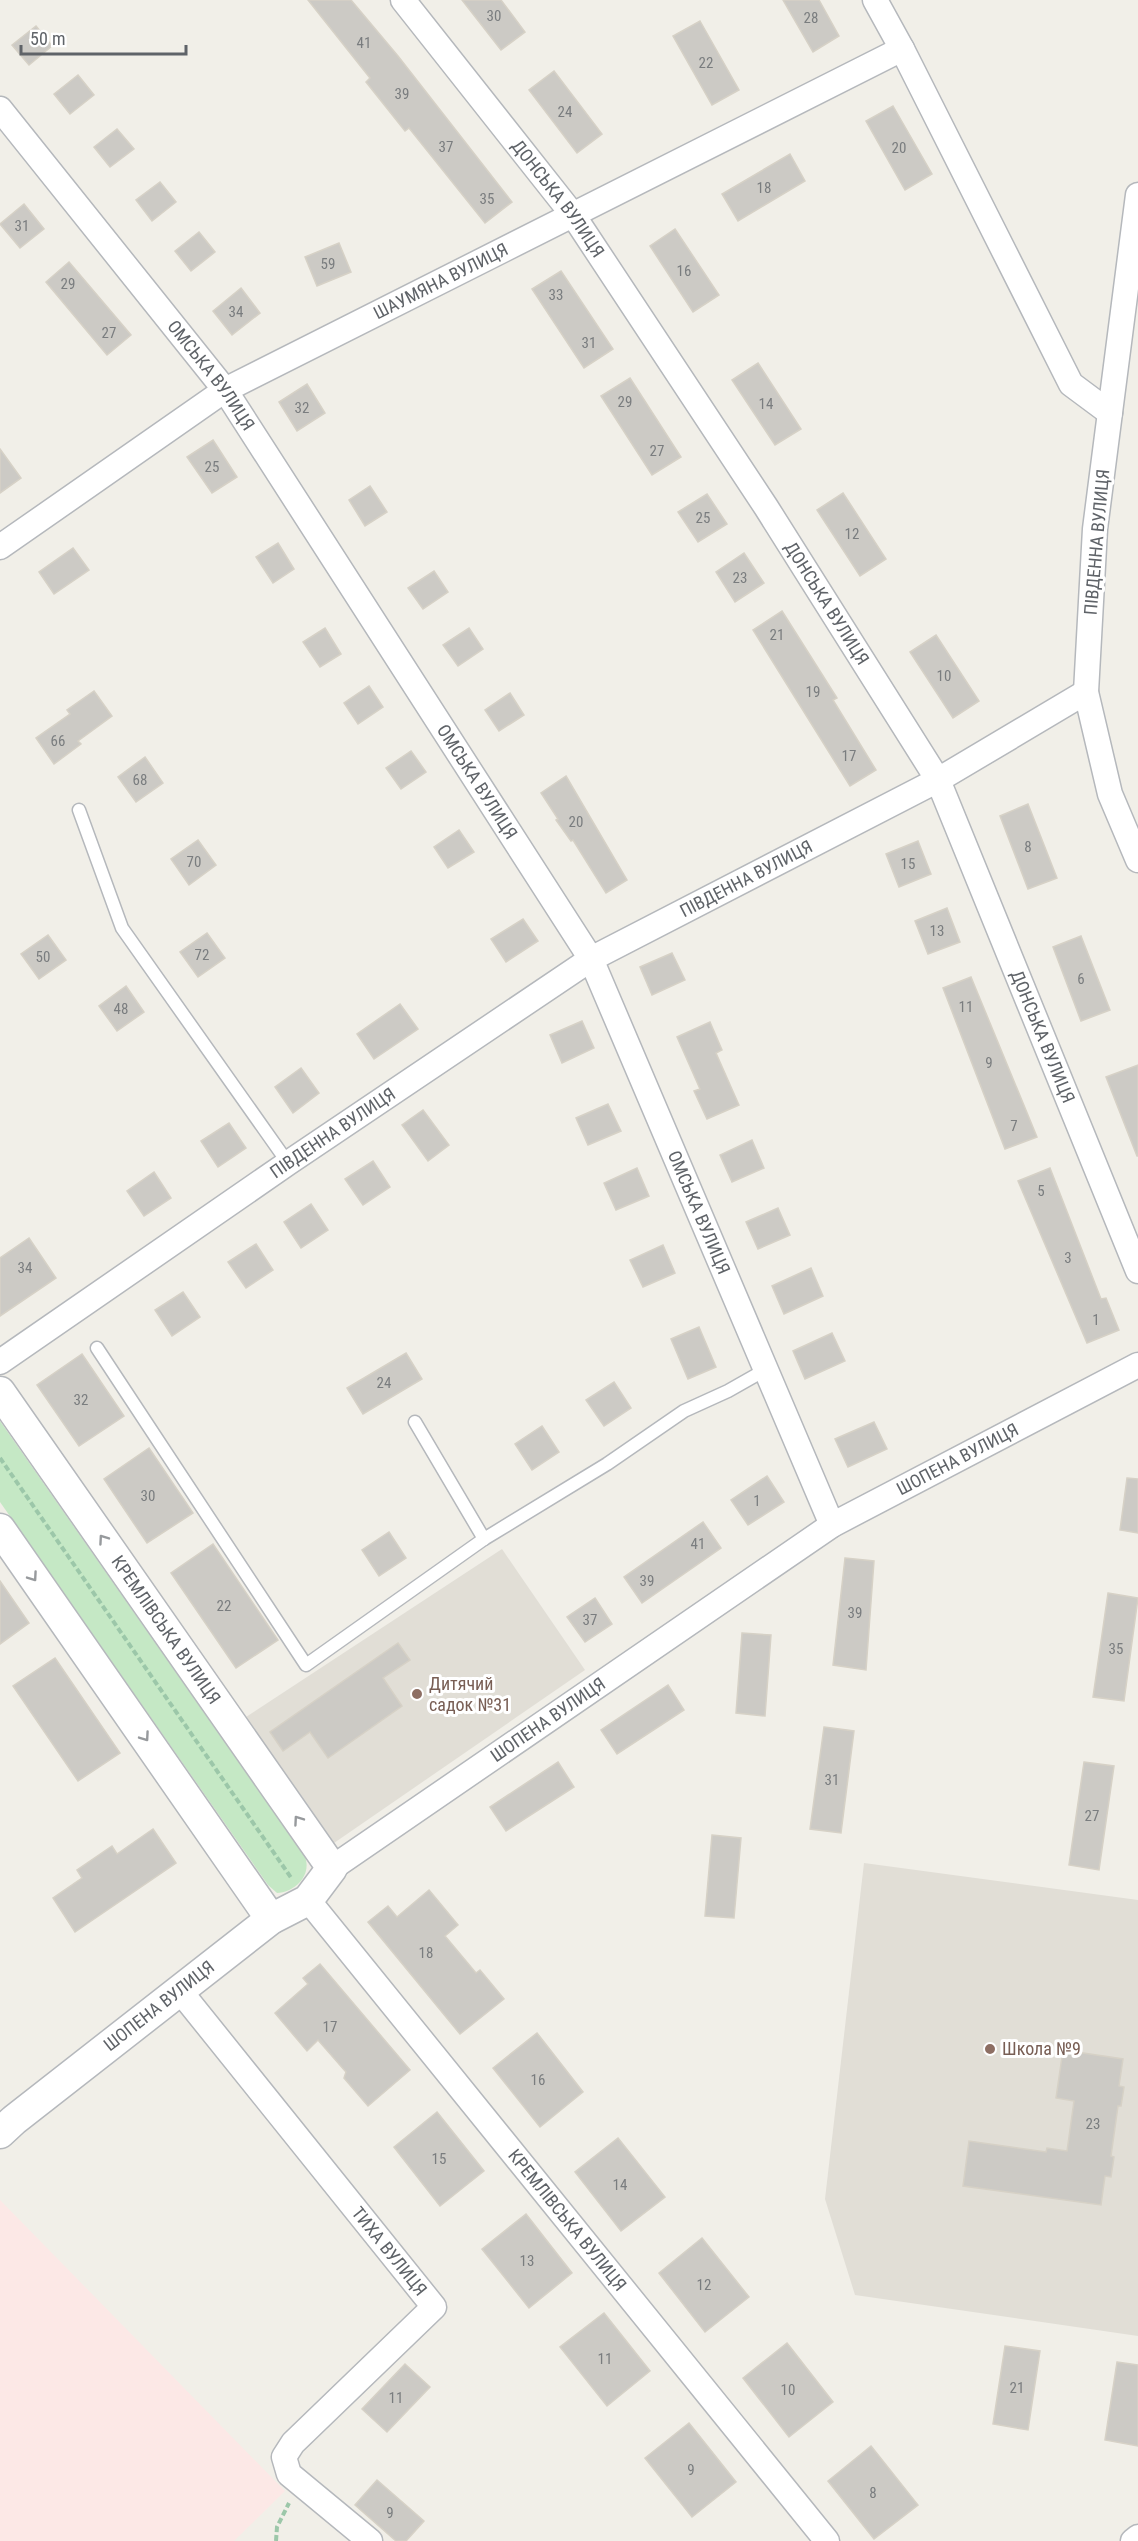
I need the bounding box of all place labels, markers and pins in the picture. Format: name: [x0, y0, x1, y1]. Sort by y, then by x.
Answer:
place label: Дитячий садок №31: [429, 1673, 511, 1715]
marker: Дитячий садок №31: [410, 1687, 424, 1701]
place label: Школа №9: [1002, 2038, 1081, 2059]
marker: Школа №9: [983, 2042, 997, 2056]

